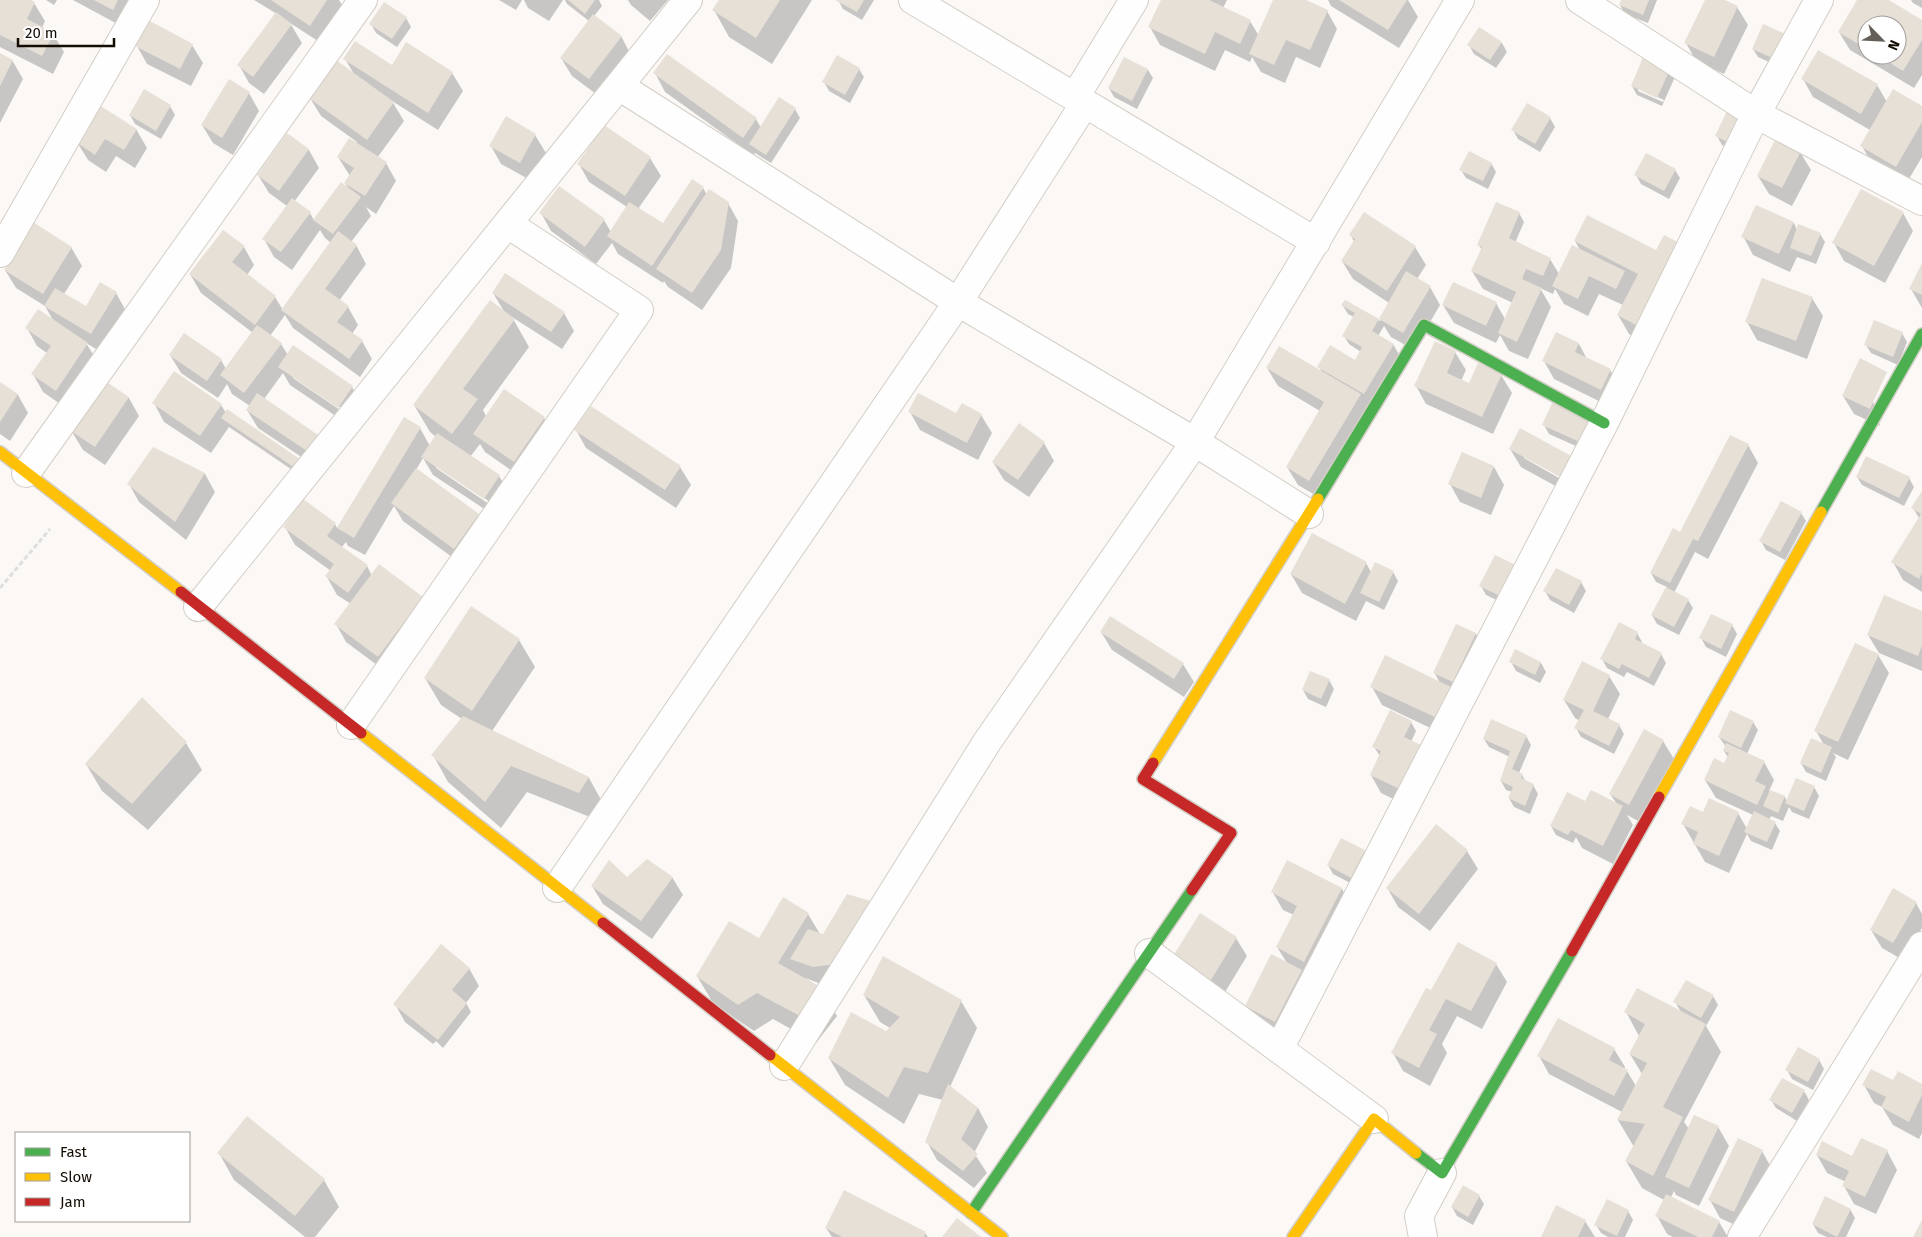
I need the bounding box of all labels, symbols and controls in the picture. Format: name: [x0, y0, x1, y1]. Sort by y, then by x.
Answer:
scale bar: [18, 15, 114, 47]
north arrow: [1857, 15, 1907, 65]
text: 20 m: [25, 24, 58, 42]
text: N: [1884, 37, 1903, 53]
legend: [15, 1132, 190, 1222]
text: Fast: [60, 1143, 87, 1161]
text: Slow: [60, 1168, 92, 1186]
text: Jam: [60, 1193, 86, 1211]

